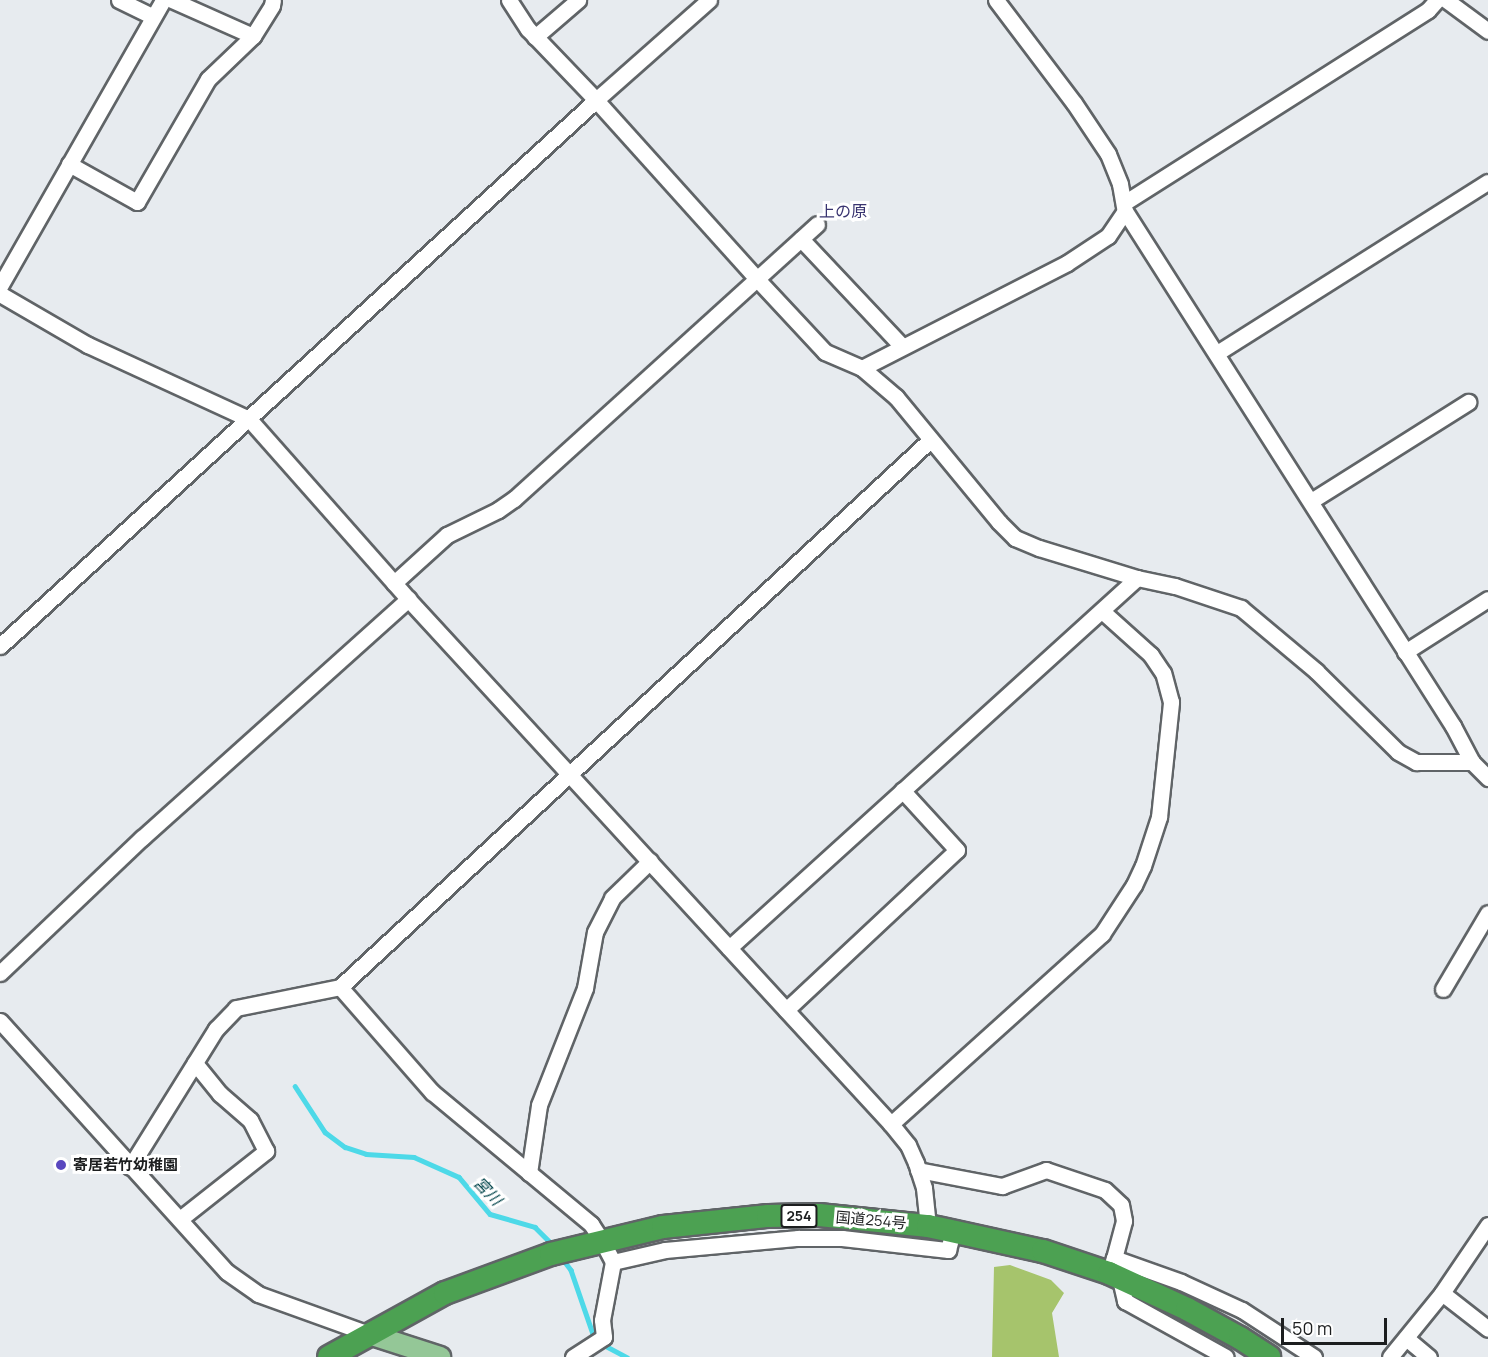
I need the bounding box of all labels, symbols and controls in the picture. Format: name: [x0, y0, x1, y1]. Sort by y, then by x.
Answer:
district label: 上の原: [819, 201, 867, 221]
place label: 寄居若竹幼稚園: [73, 1156, 178, 1174]
marker: 寄居若竹幼稚園: [54, 1158, 68, 1172]
water label: 宮川: [470, 1173, 506, 1209]
road number: 254: [780, 1205, 818, 1227]
street label: 国道254号: [835, 1208, 907, 1232]
scale bar: [1284, 1306, 1390, 1344]
text: 50 m: [1292, 1316, 1332, 1340]

